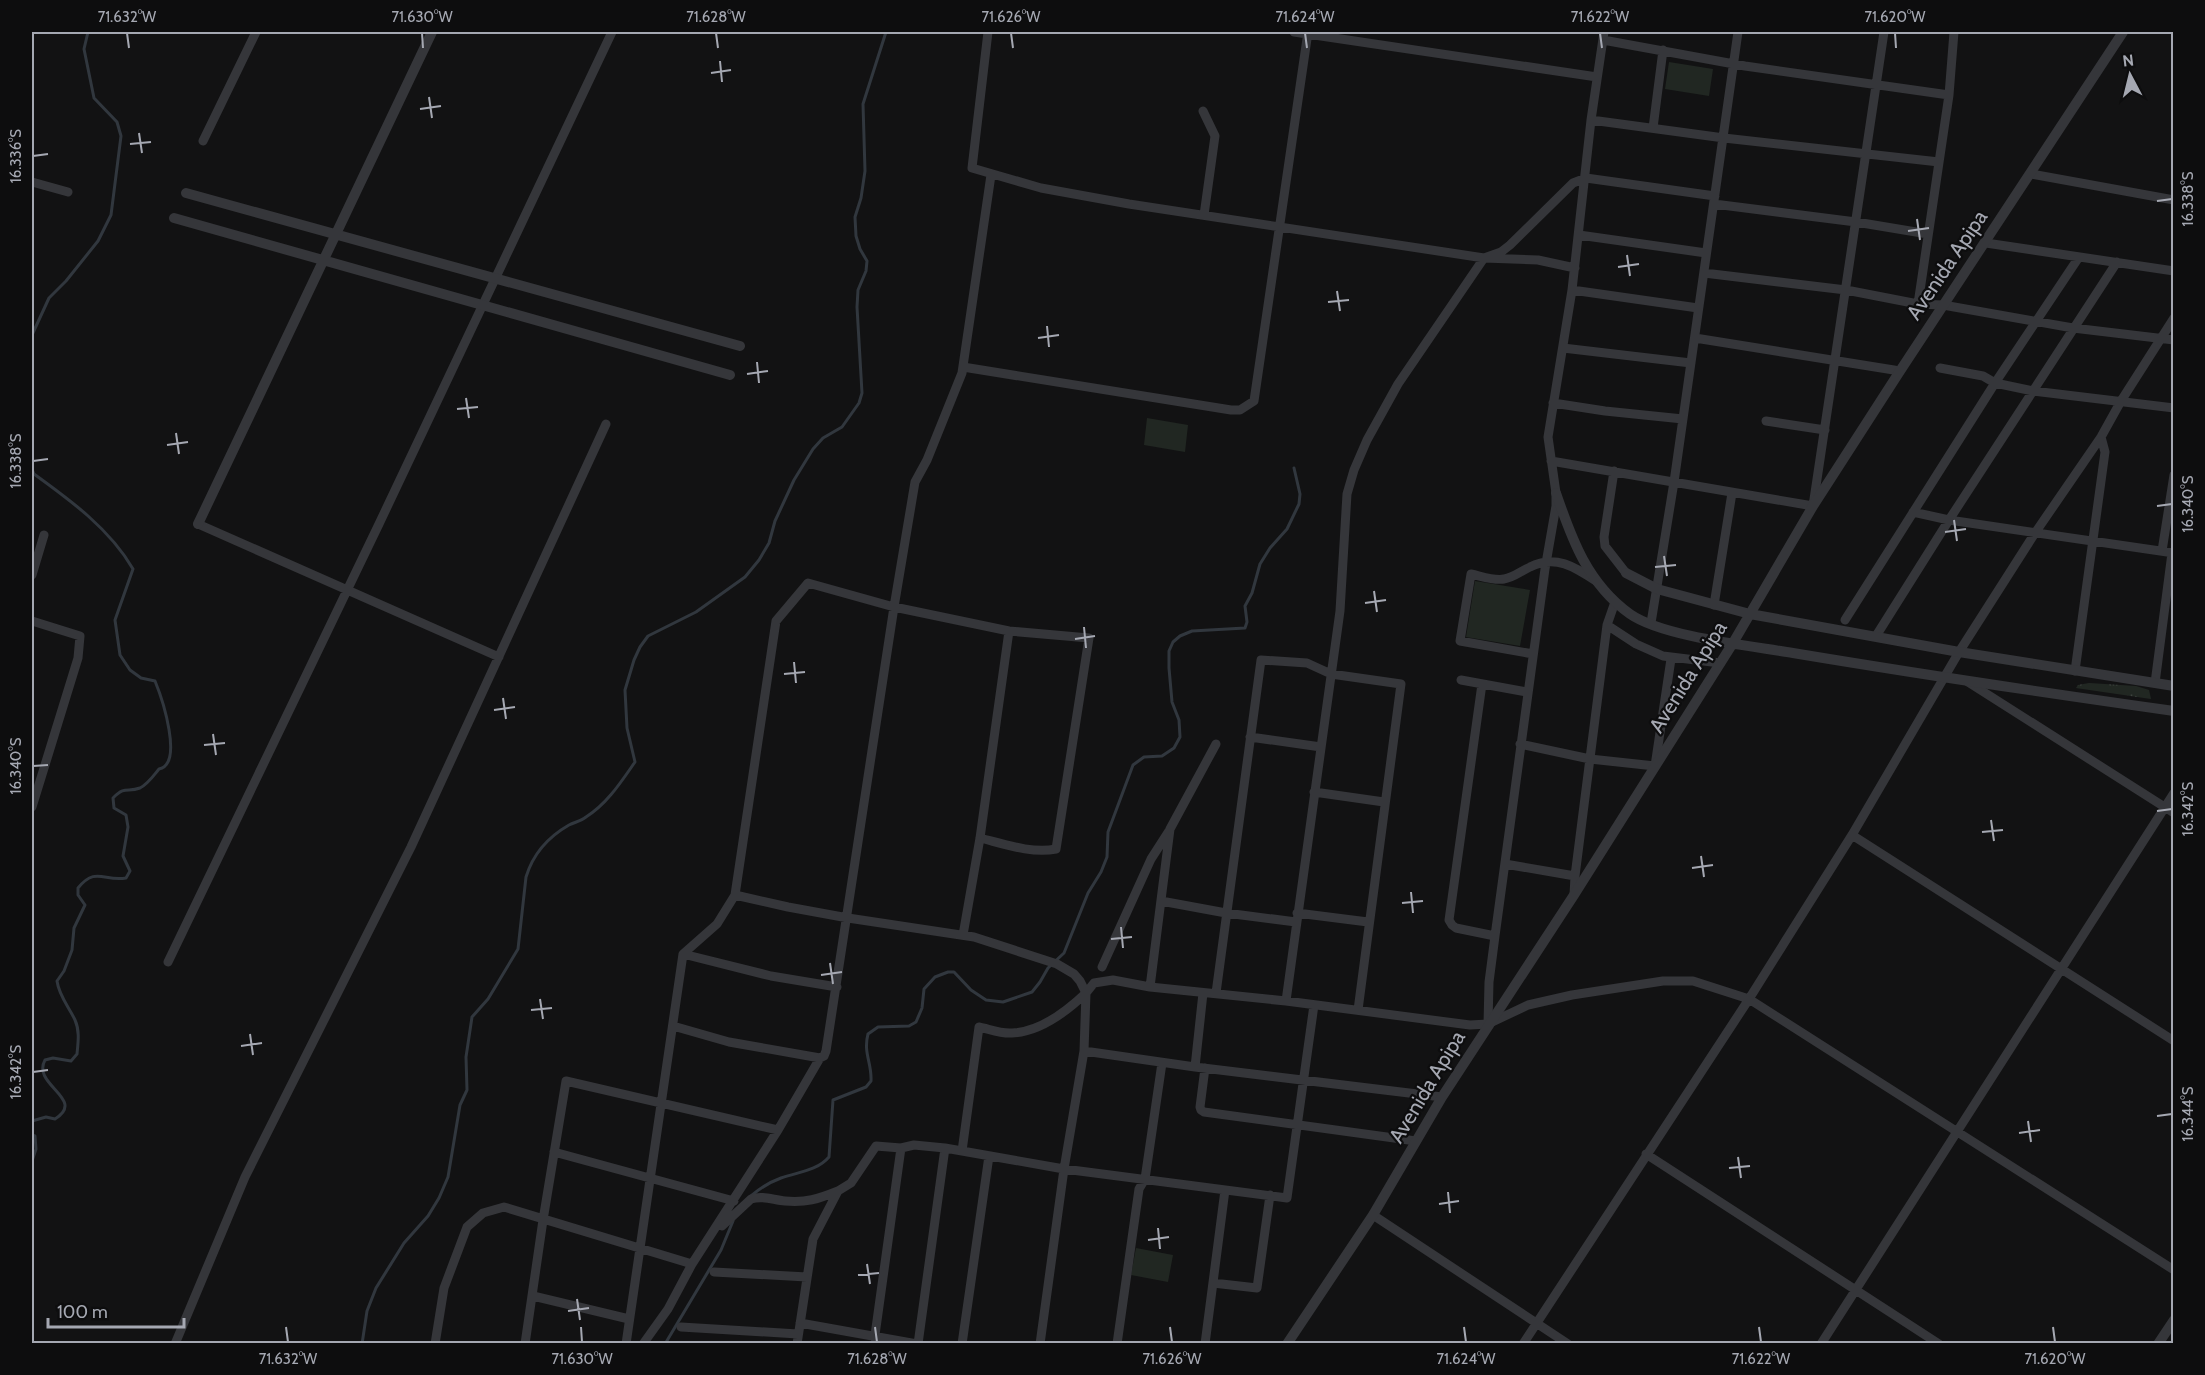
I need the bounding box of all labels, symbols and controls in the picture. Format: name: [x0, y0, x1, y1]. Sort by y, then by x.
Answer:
text: 71.632°W: [98, 8, 157, 26]
text: 71.630°W: [391, 8, 453, 26]
text: 71.628°W: [686, 8, 747, 26]
text: 71.626°W: [982, 8, 1041, 26]
text: 71.624°W: [1276, 8, 1335, 26]
text: 71.622°W: [1571, 8, 1630, 26]
text: 71.620°W: [1865, 8, 1926, 26]
north arrow: [2100, 45, 2160, 105]
text: N: [2121, 50, 2135, 71]
text: 16.336°S: [7, 129, 25, 183]
text: 16.338°S: [2179, 171, 2197, 226]
street label: Avenida Apipa: [1901, 205, 1992, 324]
text: 16.338°S: [7, 433, 25, 488]
text: 16.340°S: [2179, 475, 2197, 532]
street label: Avenida Apipa: [1643, 616, 1732, 737]
text: 16.340°S: [7, 737, 25, 794]
text: 16.342°S: [2179, 782, 2197, 836]
street label: Avenida Apipa: [1383, 1026, 1470, 1147]
text: 16.342°S: [7, 1045, 25, 1099]
text: 16.344°S: [2179, 1086, 2197, 1141]
scale bar: [48, 1291, 184, 1329]
text: 100 m: [57, 1301, 108, 1323]
text: 71.632°W: [259, 1350, 318, 1368]
text: 71.630°W: [551, 1350, 613, 1368]
text: 71.628°W: [847, 1350, 908, 1368]
text: 71.626°W: [1143, 1350, 1202, 1368]
text: 71.624°W: [1437, 1350, 1496, 1368]
text: 71.622°W: [1732, 1350, 1791, 1368]
text: 71.620°W: [2025, 1350, 2086, 1368]

